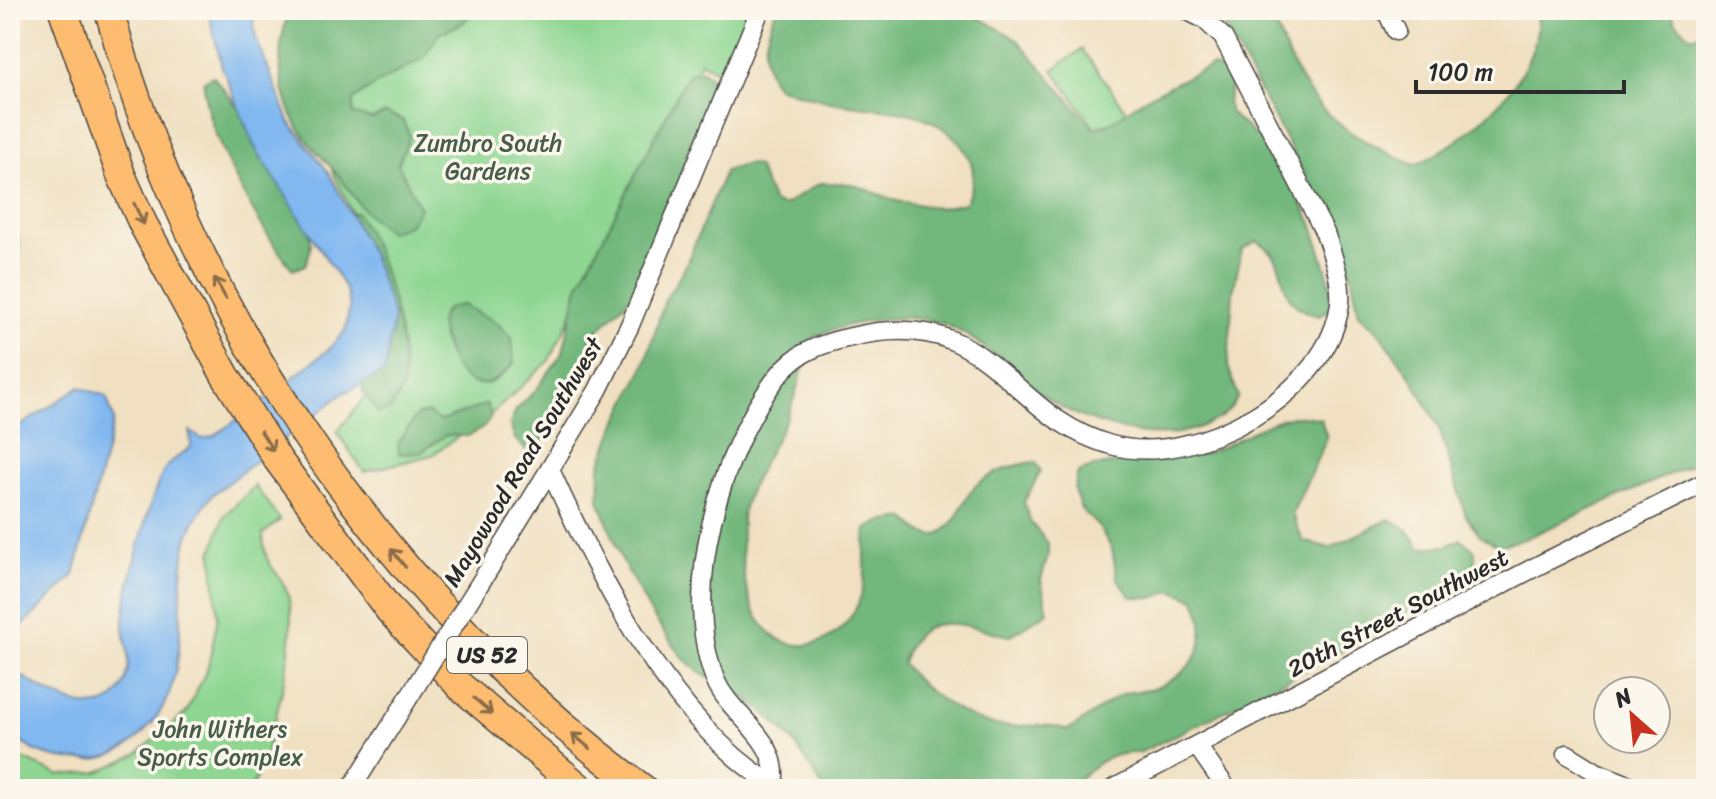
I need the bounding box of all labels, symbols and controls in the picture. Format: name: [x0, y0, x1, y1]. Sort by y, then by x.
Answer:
scale bar: [1416, 44, 1624, 94]
text: 100 m: [1428, 51, 1493, 93]
park label: Zumbro South Gardens: [414, 122, 562, 192]
one-way arrow: [132, 202, 147, 226]
one-way arrow: [212, 277, 227, 301]
street label: Mayowood Road Southwest: [431, 328, 615, 595]
one-way arrow: [259, 429, 275, 452]
street label: 20th Street Southwest: [1280, 537, 1516, 689]
one-way arrow: [389, 548, 407, 568]
road number: US 52: [447, 637, 527, 673]
north arrow: [1592, 675, 1672, 755]
text: N: [1607, 676, 1639, 719]
one-way arrow: [473, 696, 493, 714]
park label: John Withers Sports Complex: [137, 708, 304, 778]
one-way arrow: [572, 732, 592, 750]

